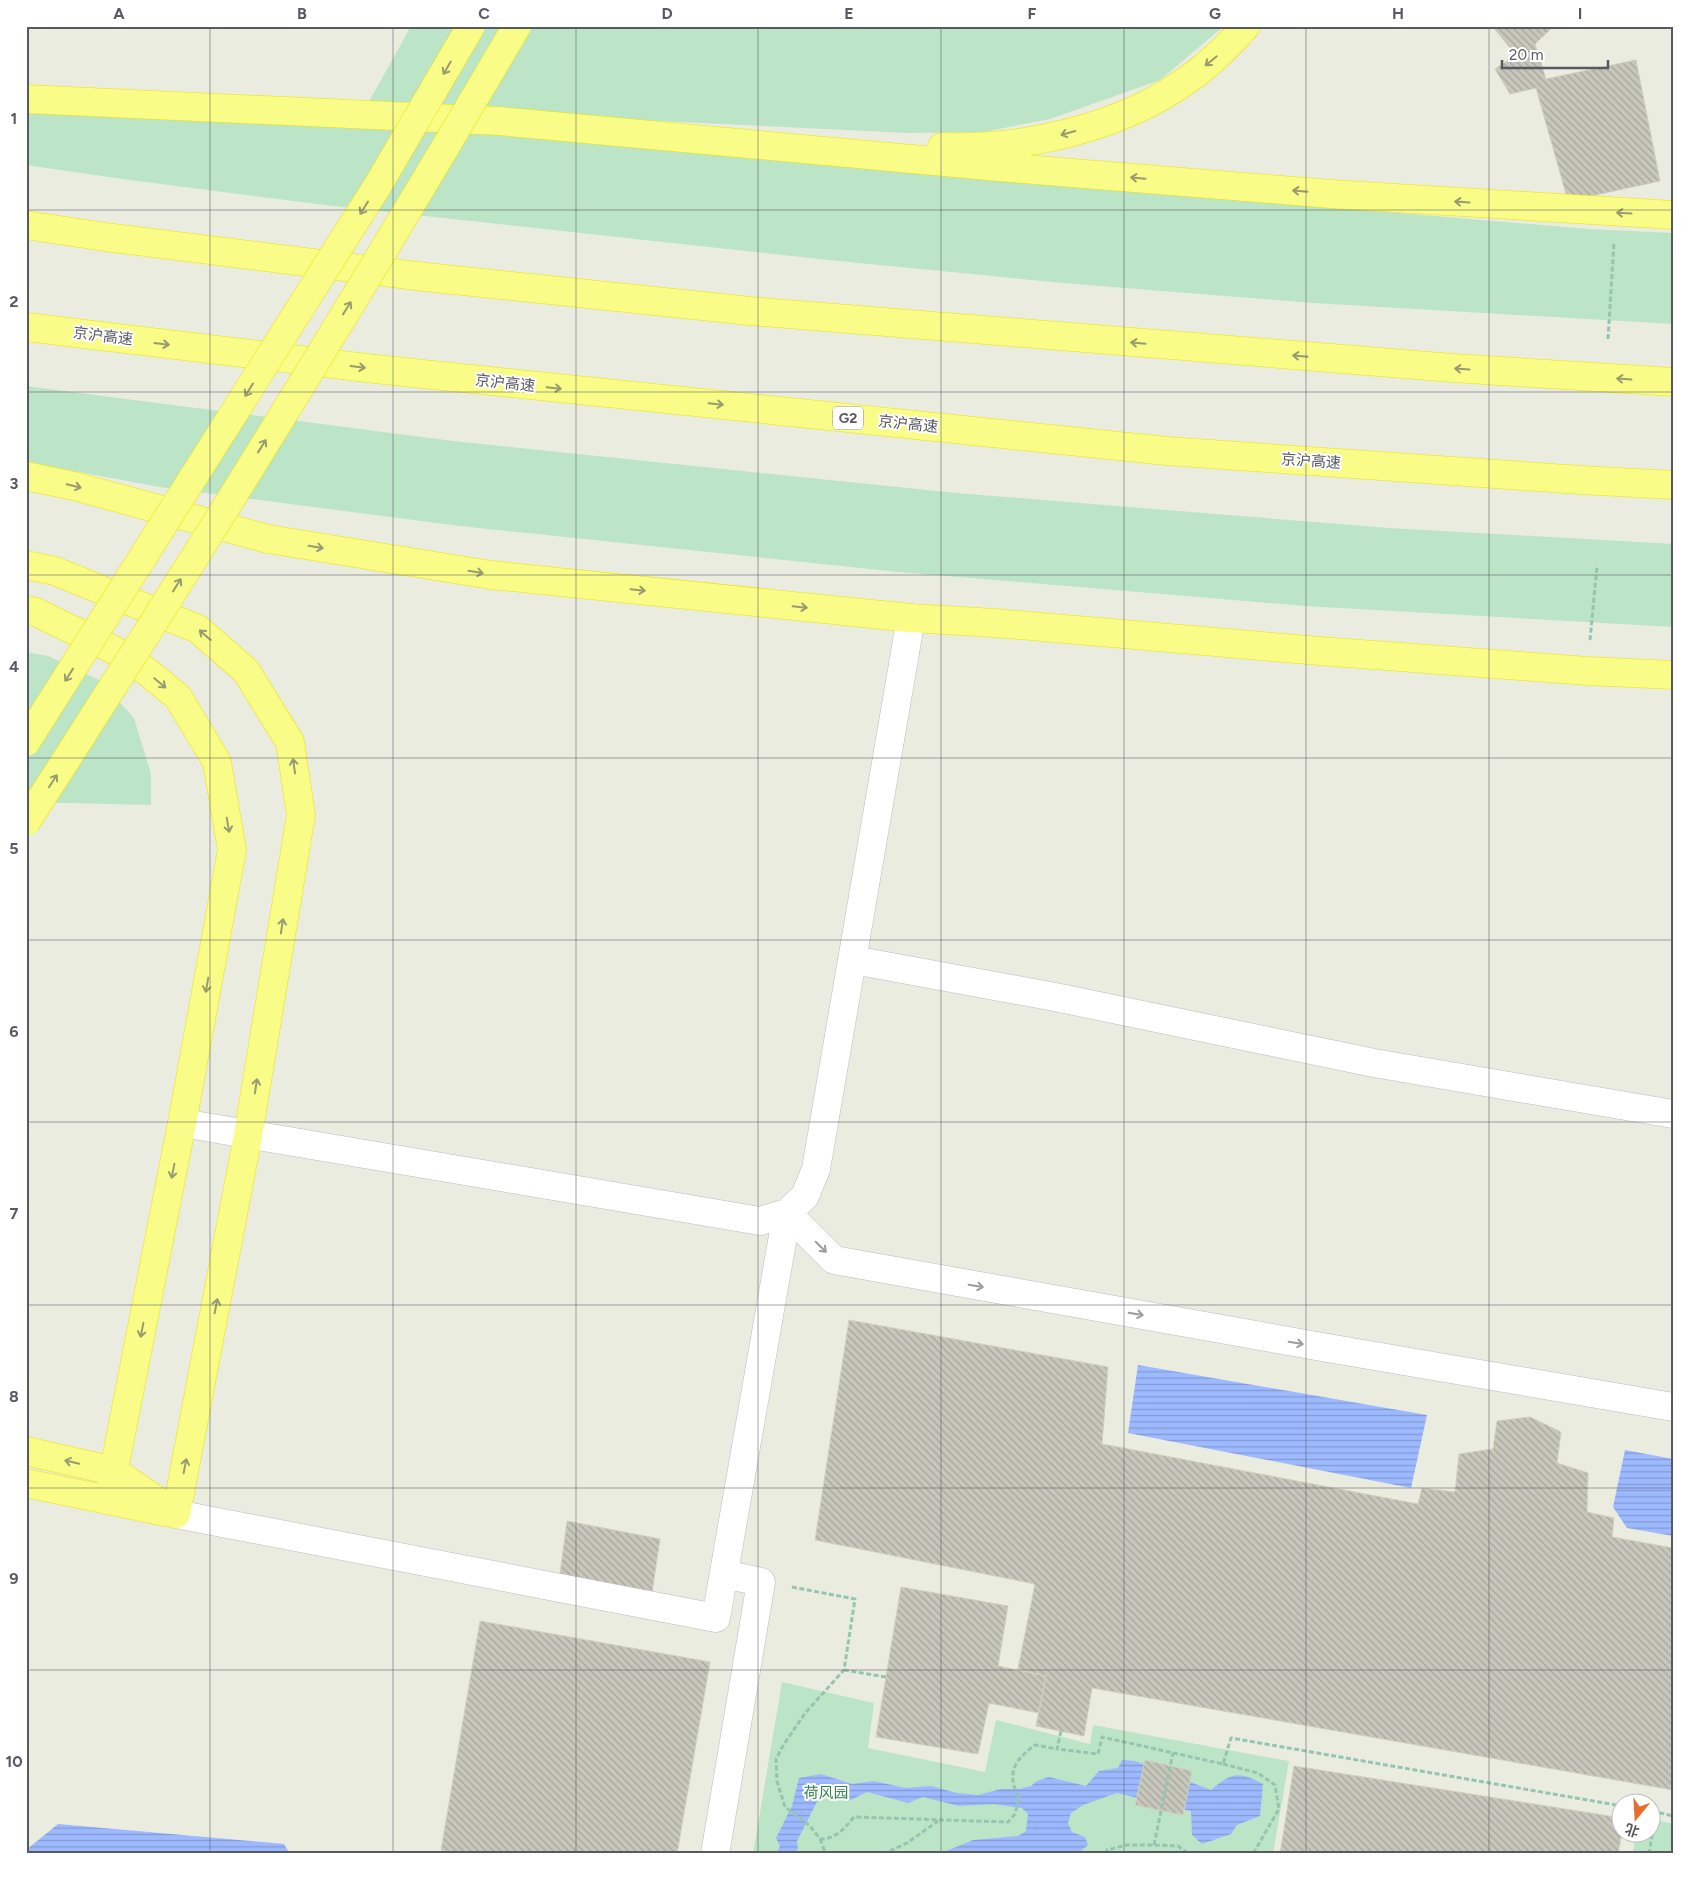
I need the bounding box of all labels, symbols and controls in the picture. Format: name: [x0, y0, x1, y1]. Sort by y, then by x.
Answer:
text: A: [113, 4, 125, 23]
text: B: [297, 4, 307, 23]
text: C: [478, 4, 490, 23]
text: D: [661, 4, 673, 23]
text: E: [844, 4, 854, 23]
text: F: [1028, 4, 1037, 23]
text: G: [1209, 4, 1221, 23]
text: H: [1392, 4, 1404, 23]
text: I: [1578, 4, 1582, 23]
scale bar: [1502, 38, 1608, 70]
text: 20 m: [1509, 46, 1543, 64]
one-way arrow: [1205, 55, 1218, 66]
one-way arrow: [441, 61, 451, 75]
text: 1: [11, 109, 17, 128]
one-way arrow: [1060, 128, 1076, 138]
one-way arrow: [1130, 173, 1146, 183]
one-way arrow: [1292, 186, 1308, 196]
one-way arrow: [1454, 198, 1470, 207]
one-way arrow: [358, 201, 369, 215]
one-way arrow: [1616, 208, 1632, 217]
text: 2: [9, 292, 19, 311]
one-way arrow: [343, 302, 353, 316]
street label: 京沪高速: [72, 323, 134, 349]
one-way arrow: [1130, 338, 1146, 347]
one-way arrow: [153, 339, 169, 349]
one-way arrow: [1292, 351, 1308, 360]
one-way arrow: [349, 362, 365, 372]
one-way arrow: [1454, 364, 1470, 373]
street label: 京沪高速: [474, 371, 536, 395]
one-way arrow: [1616, 374, 1632, 383]
one-way arrow: [244, 383, 255, 397]
one-way arrow: [546, 383, 562, 393]
one-way arrow: [707, 400, 723, 409]
road number: G2: [833, 406, 863, 429]
street label: 京沪高速: [877, 412, 939, 436]
one-way arrow: [257, 440, 267, 454]
street label: 京沪高速: [1280, 450, 1342, 472]
text: 3: [10, 474, 19, 493]
one-way arrow: [66, 482, 82, 491]
one-way arrow: [308, 542, 324, 552]
one-way arrow: [468, 568, 484, 578]
one-way arrow: [172, 578, 182, 592]
one-way arrow: [630, 585, 646, 595]
one-way arrow: [791, 602, 807, 612]
one-way arrow: [198, 629, 211, 640]
text: 4: [9, 657, 19, 676]
one-way arrow: [63, 668, 74, 682]
one-way arrow: [154, 677, 167, 688]
one-way arrow: [288, 758, 298, 774]
one-way arrow: [48, 775, 58, 789]
one-way arrow: [223, 817, 233, 833]
text: 5: [9, 839, 19, 858]
one-way arrow: [278, 918, 288, 934]
one-way arrow: [202, 977, 212, 993]
text: 6: [9, 1022, 19, 1041]
one-way arrow: [252, 1079, 262, 1095]
one-way arrow: [168, 1162, 177, 1178]
text: 7: [10, 1204, 19, 1223]
one-way arrow: [815, 1241, 827, 1253]
one-way arrow: [968, 1281, 984, 1291]
one-way arrow: [211, 1299, 221, 1315]
one-way arrow: [1128, 1310, 1144, 1320]
one-way arrow: [136, 1322, 146, 1338]
one-way arrow: [1288, 1338, 1304, 1348]
text: 8: [9, 1387, 19, 1406]
one-way arrow: [64, 1456, 80, 1466]
one-way arrow: [181, 1458, 191, 1474]
text: 9: [9, 1569, 19, 1588]
text: 10: [5, 1752, 23, 1771]
park label: 荷风园: [803, 1784, 849, 1802]
north arrow: [1612, 1792, 1662, 1842]
text: 北: [1623, 1820, 1641, 1840]

